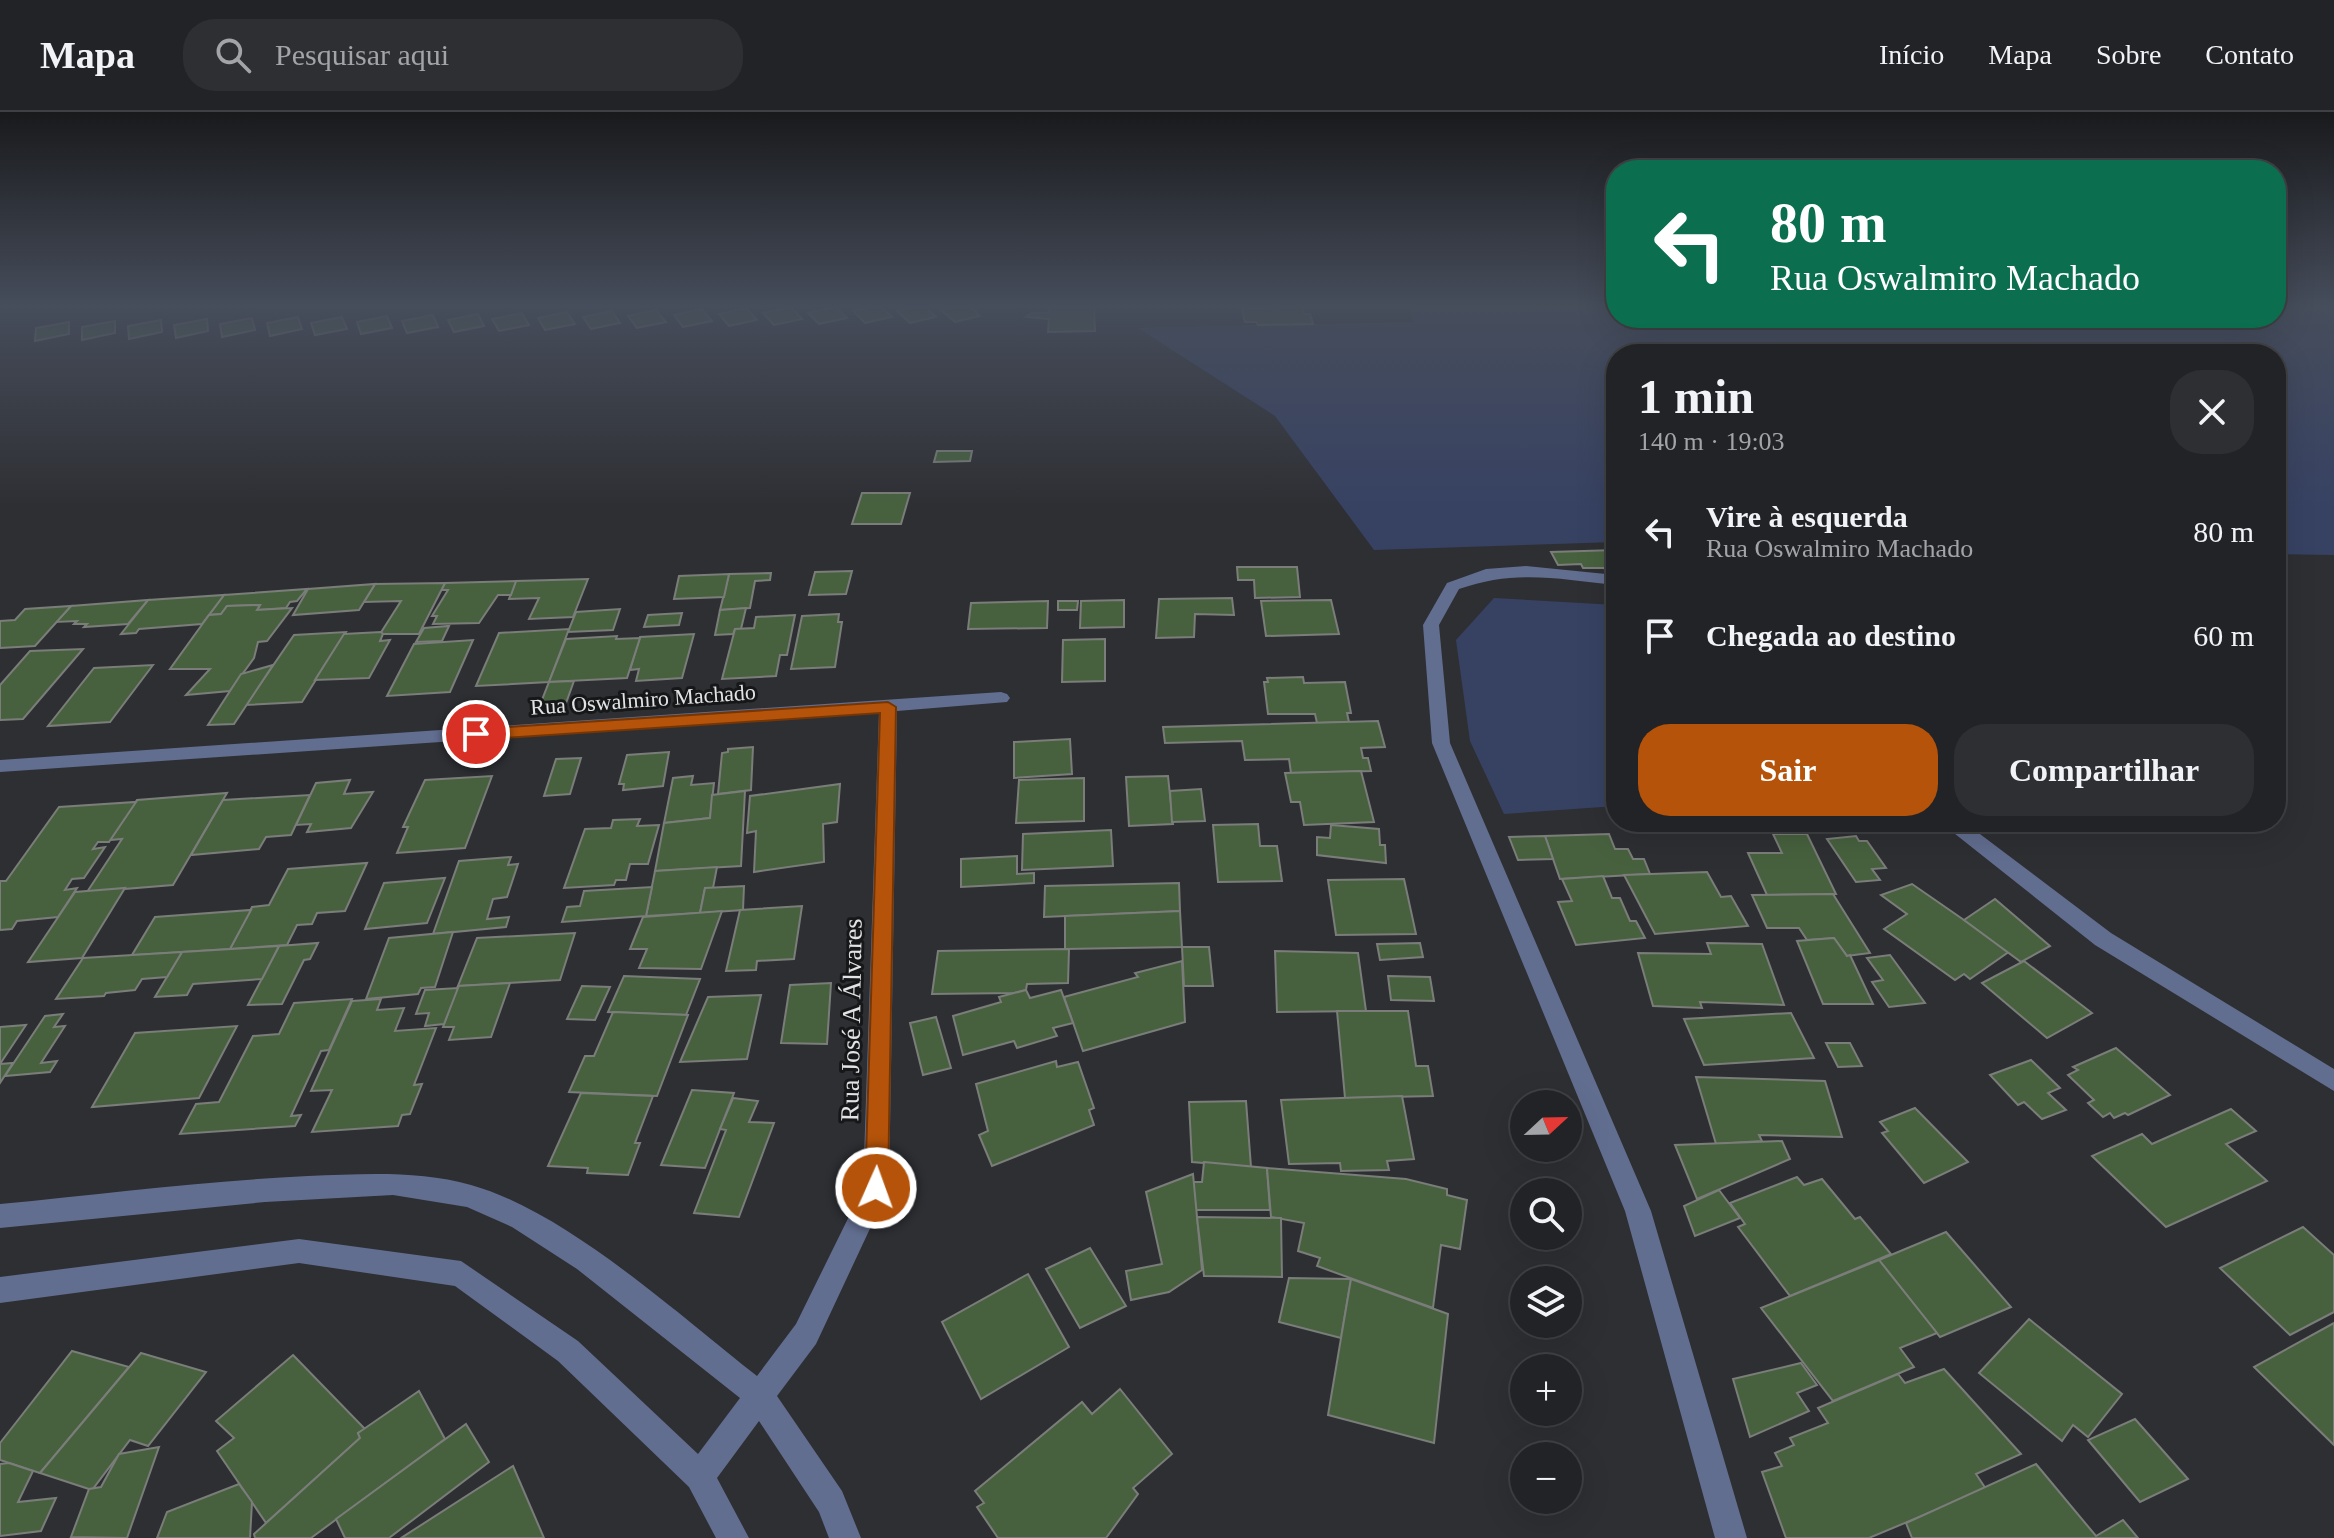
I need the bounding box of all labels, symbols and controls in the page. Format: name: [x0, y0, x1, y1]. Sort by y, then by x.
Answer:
search box: [183, 19, 743, 91]
icon: search: [211, 33, 255, 77]
text: Mapa: [40, 34, 135, 76]
text: Pesquisar aqui: [275, 38, 449, 71]
text: Início: [1879, 39, 1944, 70]
text: Mapa: [1988, 39, 2052, 70]
text: Sobre: [2096, 39, 2161, 70]
text: Contato: [2205, 39, 2294, 70]
icon: left: [1638, 192, 1742, 296]
text: 80 m: [1770, 192, 1887, 254]
text: Rua Oswalmiro Machado: [1770, 258, 2140, 298]
text: 1 min: [1638, 370, 1754, 423]
button: close: [2170, 370, 2254, 454]
text: 140 m · 19:03: [1638, 427, 1785, 456]
text: Vire à esquerda: [1706, 500, 1908, 533]
icon: left: [1638, 510, 1682, 554]
text: 80 m: [2193, 515, 2254, 548]
text: Rua Oswalmiro Machado: [1706, 534, 1973, 563]
icon: arrive: [1638, 614, 1682, 658]
text: Chegada ao destino: [1706, 619, 1956, 652]
text: 60 m: [2193, 619, 2254, 652]
street label: Rua Oswalmiro Machado: [529, 679, 757, 720]
pin: [442, 700, 510, 768]
icon: arrive: [454, 712, 498, 756]
button: Sair: [1638, 724, 1938, 816]
button: Compartilhar: [1954, 724, 2254, 816]
street label: Rua José A Álvares: [835, 918, 868, 1122]
north arrow: [1510, 1090, 1582, 1162]
map controls: [1510, 1090, 1582, 1514]
position arrow: [834, 1146, 918, 1230]
button: search: [1510, 1178, 1582, 1250]
button: layers: [1510, 1266, 1582, 1338]
button: +: [1510, 1354, 1582, 1426]
button: −: [1510, 1442, 1582, 1514]

